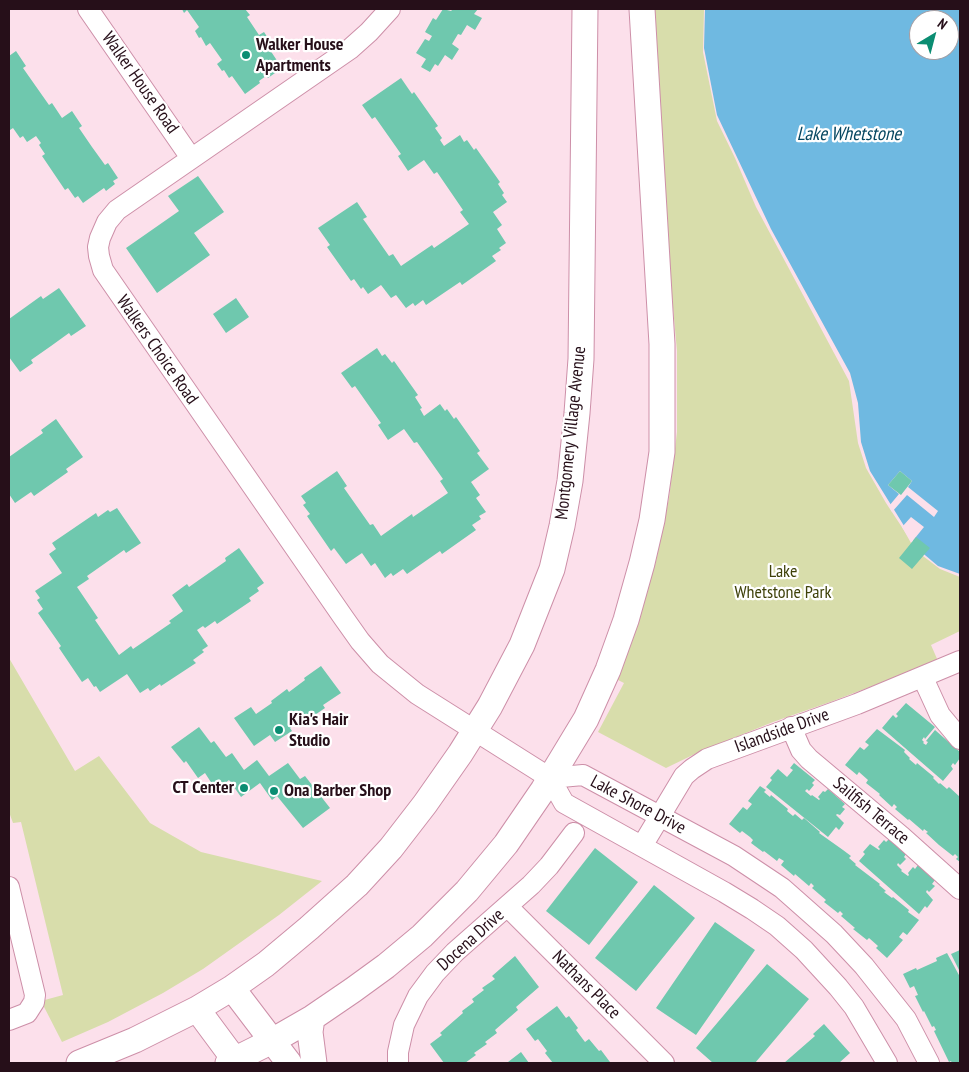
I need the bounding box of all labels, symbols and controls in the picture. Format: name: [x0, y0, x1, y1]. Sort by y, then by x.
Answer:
north arrow: [909, 10, 959, 60]
text: N: [934, 14, 951, 33]
street label: Walker House Road: [97, 28, 183, 138]
place label: Walker House Apartments: [256, 34, 344, 76]
marker: Walker House Apartments: [240, 49, 252, 61]
water label: Lake Whetstone: [797, 124, 901, 146]
street label: Walkers Choice Road: [111, 291, 203, 409]
street label: Montgomery Village Avenue: [551, 345, 591, 521]
park label: Lake Whetstone Park: [735, 561, 831, 604]
street label: Islandside Drive: [732, 704, 832, 758]
place label: Kia's Hair Studio: [289, 709, 348, 752]
marker: Kia's Hair Studio: [273, 724, 285, 736]
street label: Lake Shore Drive: [587, 771, 689, 839]
street label: Sailfish Terrace: [828, 773, 914, 849]
place label: CT Center: [173, 777, 234, 799]
place label: Ona Barber Shop: [284, 780, 391, 802]
marker: CT Center: [238, 782, 250, 794]
marker: Ona Barber Shop: [268, 785, 280, 797]
street label: Docena Drive: [433, 904, 509, 976]
street label: Nathans Place: [547, 946, 625, 1024]

